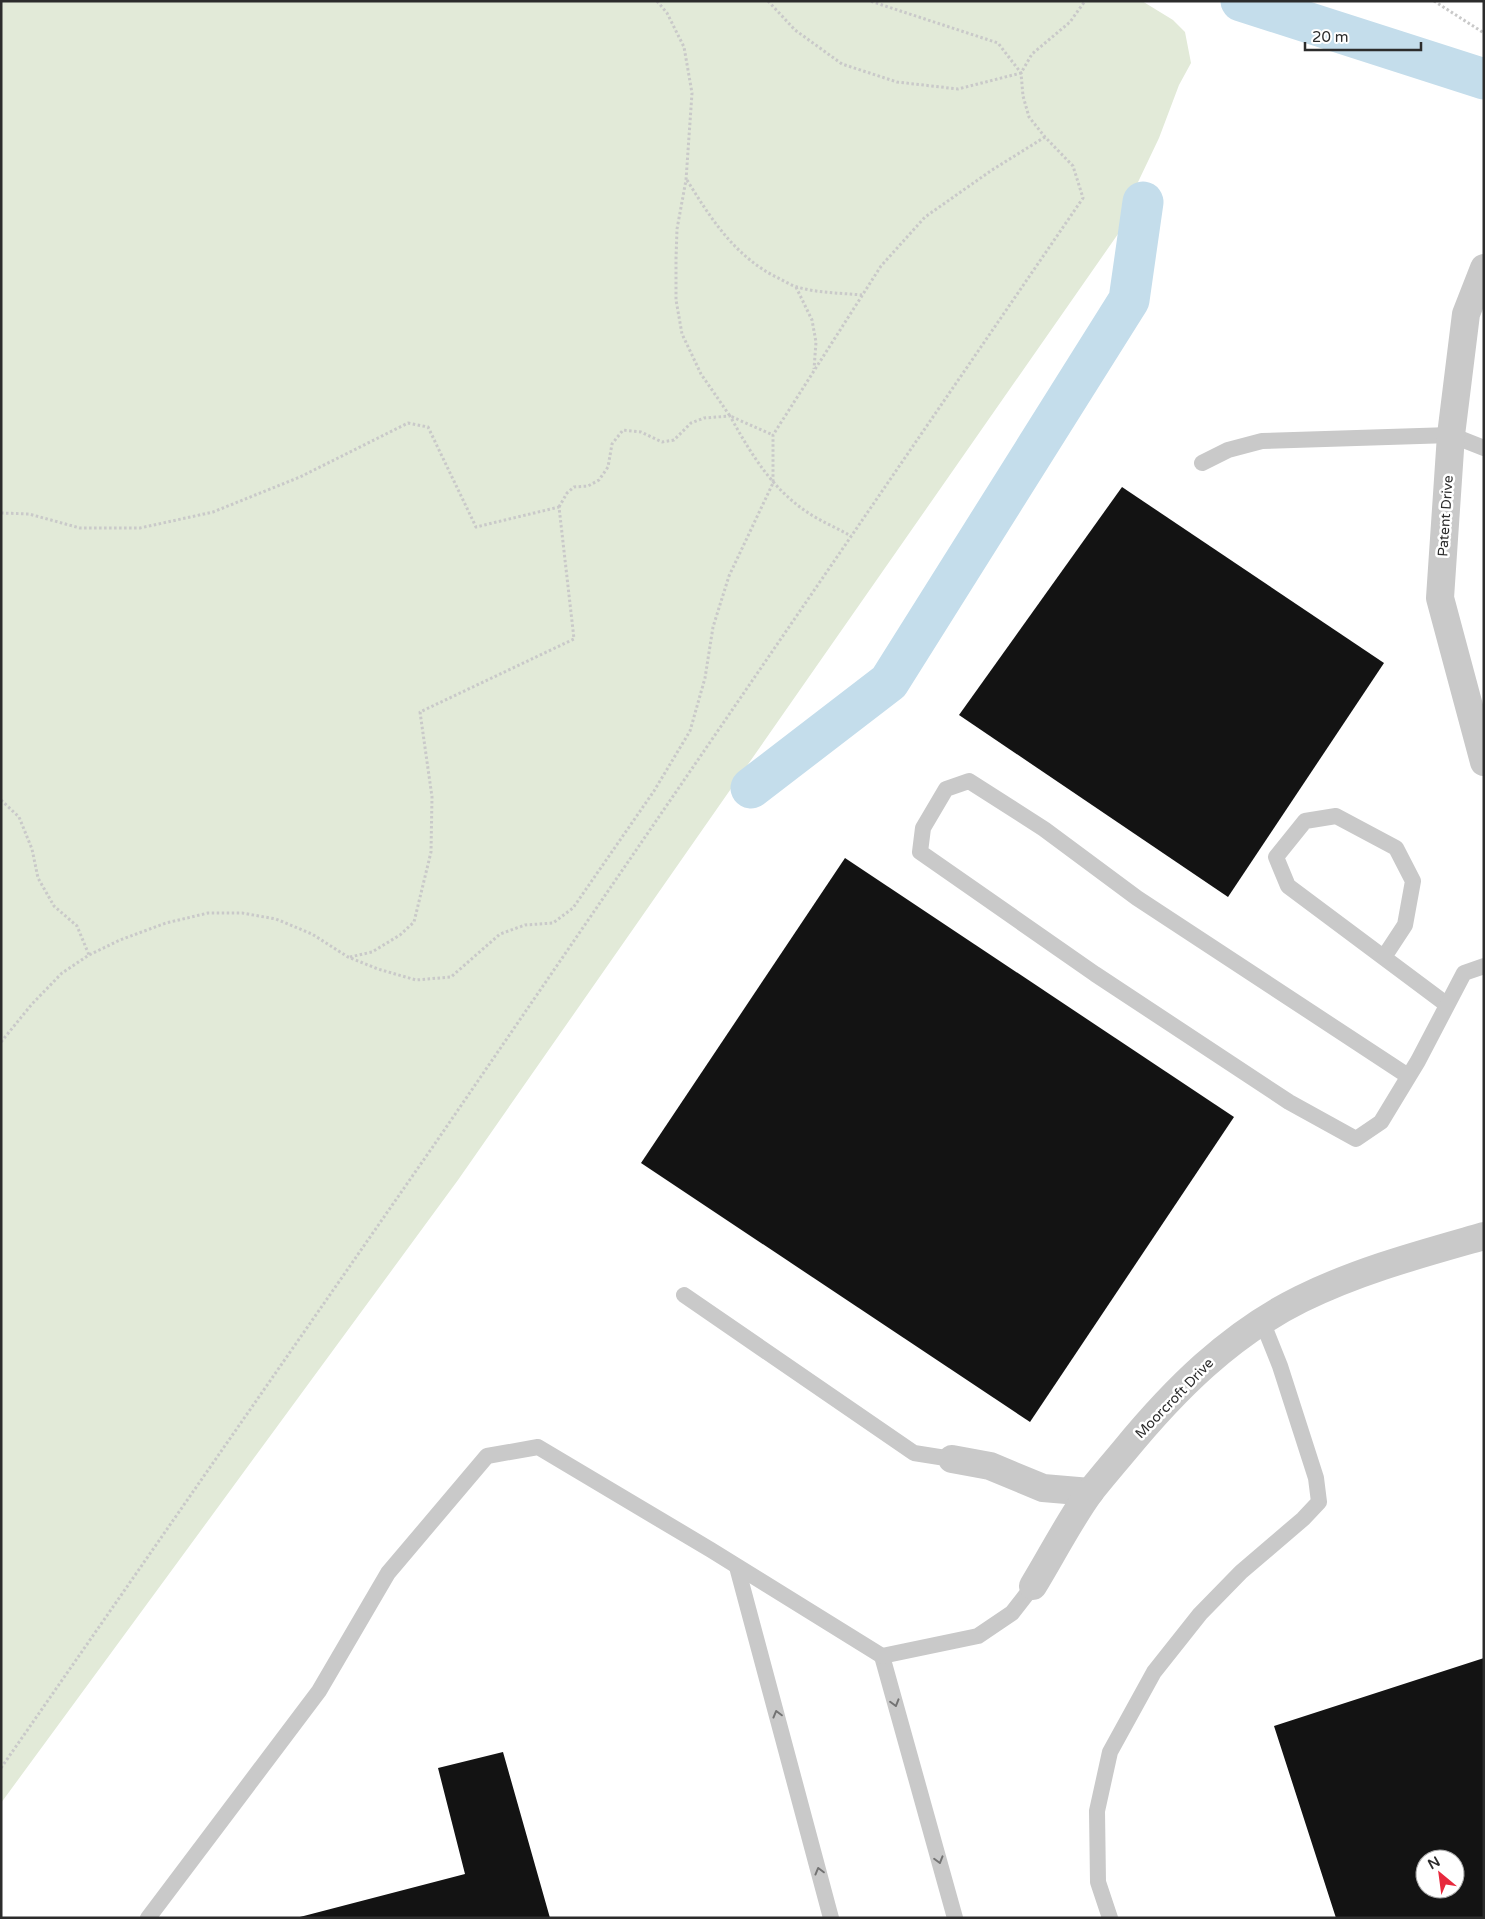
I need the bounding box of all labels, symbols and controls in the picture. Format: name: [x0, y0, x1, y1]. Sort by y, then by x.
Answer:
scale bar: [1305, 20, 1421, 52]
text: 20 m: [1312, 28, 1349, 46]
street label: Patent Drive: [1434, 475, 1457, 557]
street label: Moorcroft Drive: [1132, 1355, 1217, 1442]
one-way arrow: [890, 1699, 900, 1707]
one-way arrow: [772, 1710, 782, 1718]
north arrow: [1415, 1849, 1465, 1899]
text: N: [1425, 1853, 1443, 1873]
one-way arrow: [933, 1855, 944, 1864]
one-way arrow: [814, 1867, 824, 1875]

